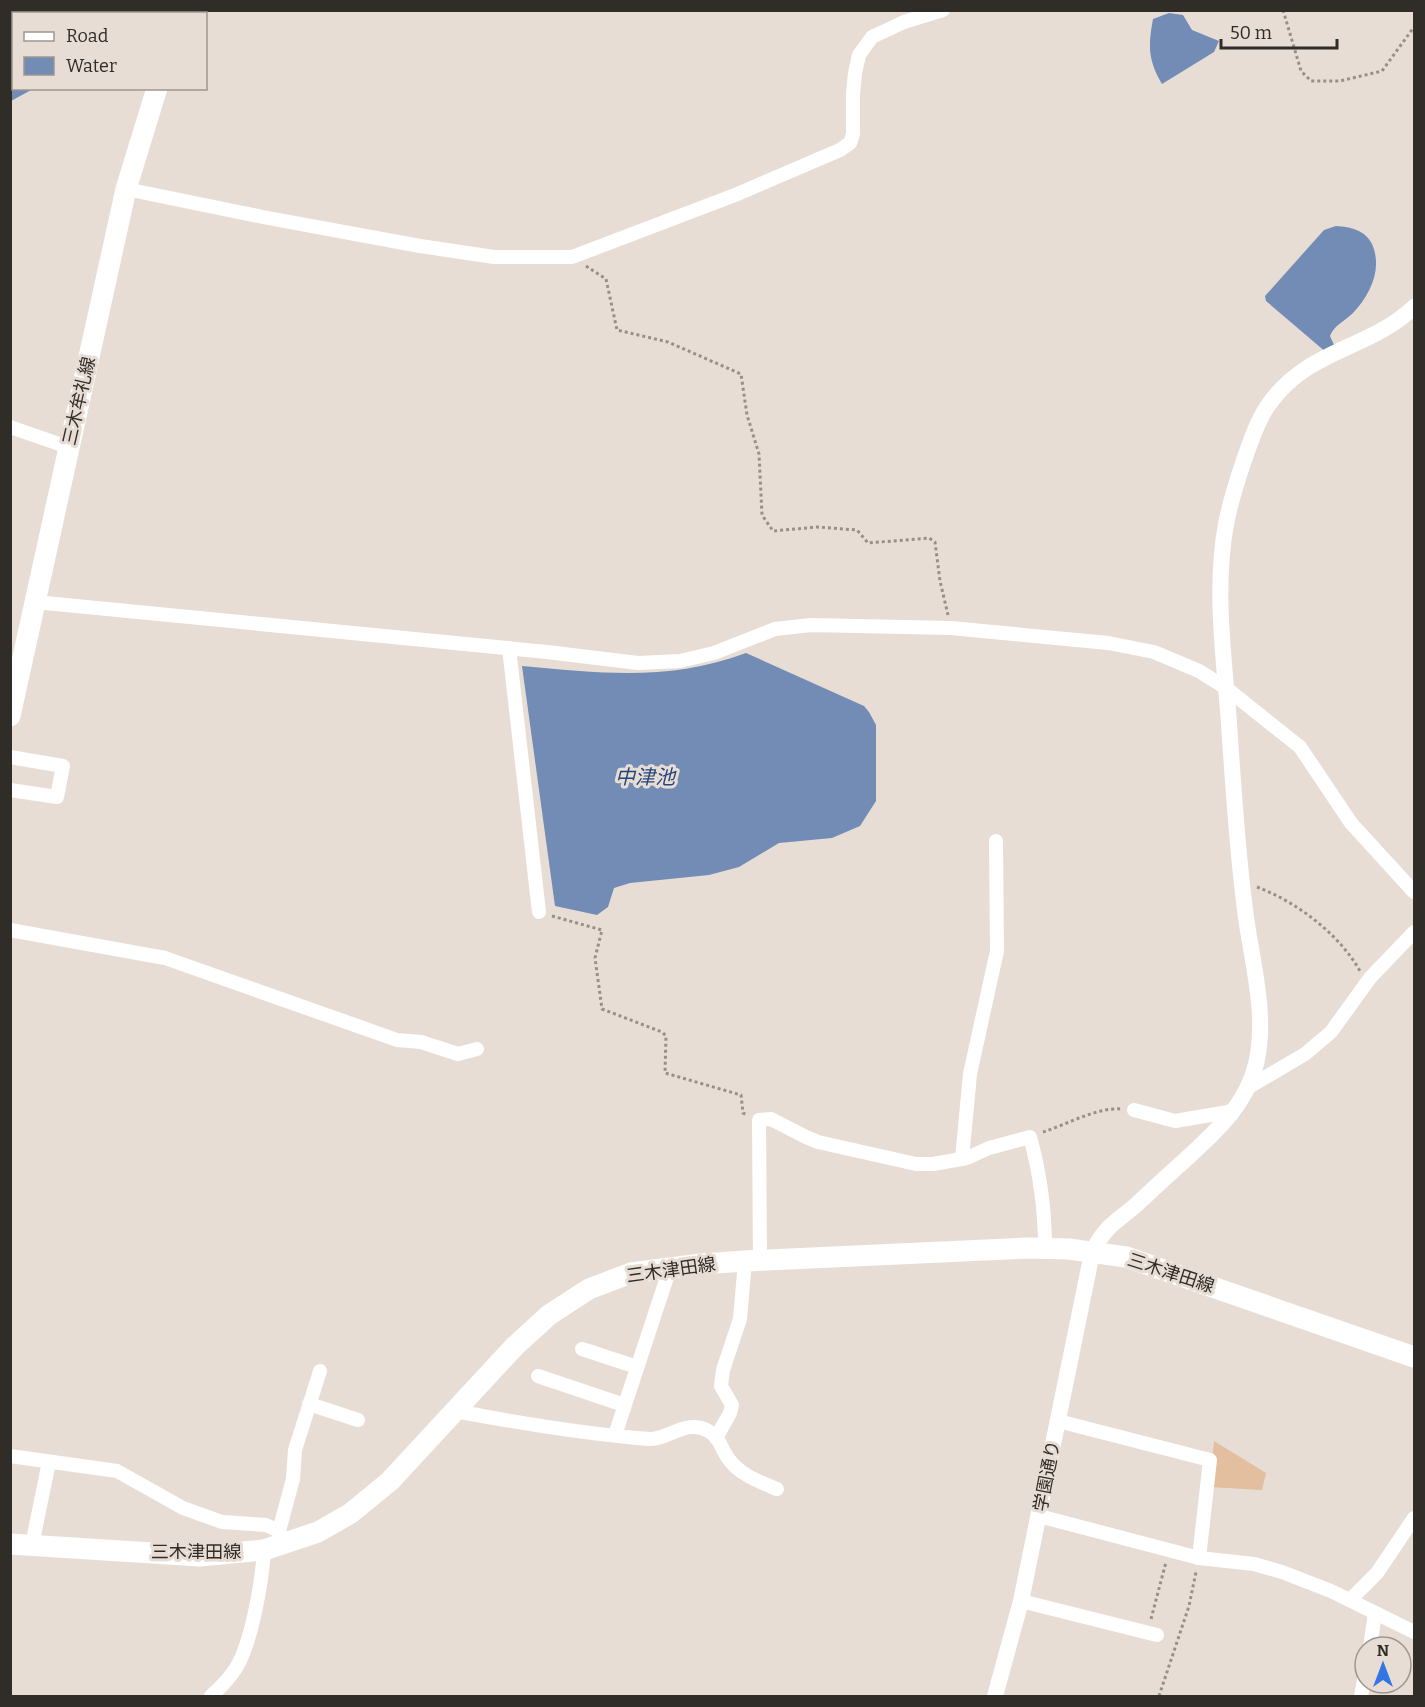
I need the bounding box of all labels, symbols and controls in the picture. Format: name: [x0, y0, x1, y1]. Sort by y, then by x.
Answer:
legend: [12, 12, 207, 90]
scale bar: [1221, 12, 1336, 50]
text: 50 m: [1230, 22, 1272, 44]
text: Road: [66, 25, 109, 47]
text: Water: [66, 55, 117, 77]
street label: 三木牟礼線: [58, 355, 100, 447]
water label: 中津池: [615, 765, 677, 789]
street label: 三木津田線: [1125, 1249, 1217, 1297]
street label: 三木津田線: [625, 1253, 717, 1287]
street label: 学園通り: [1029, 1439, 1065, 1513]
street label: 三木津田線: [151, 1541, 241, 1563]
north arrow: [1353, 1635, 1413, 1695]
text: N: [1377, 1641, 1389, 1660]

